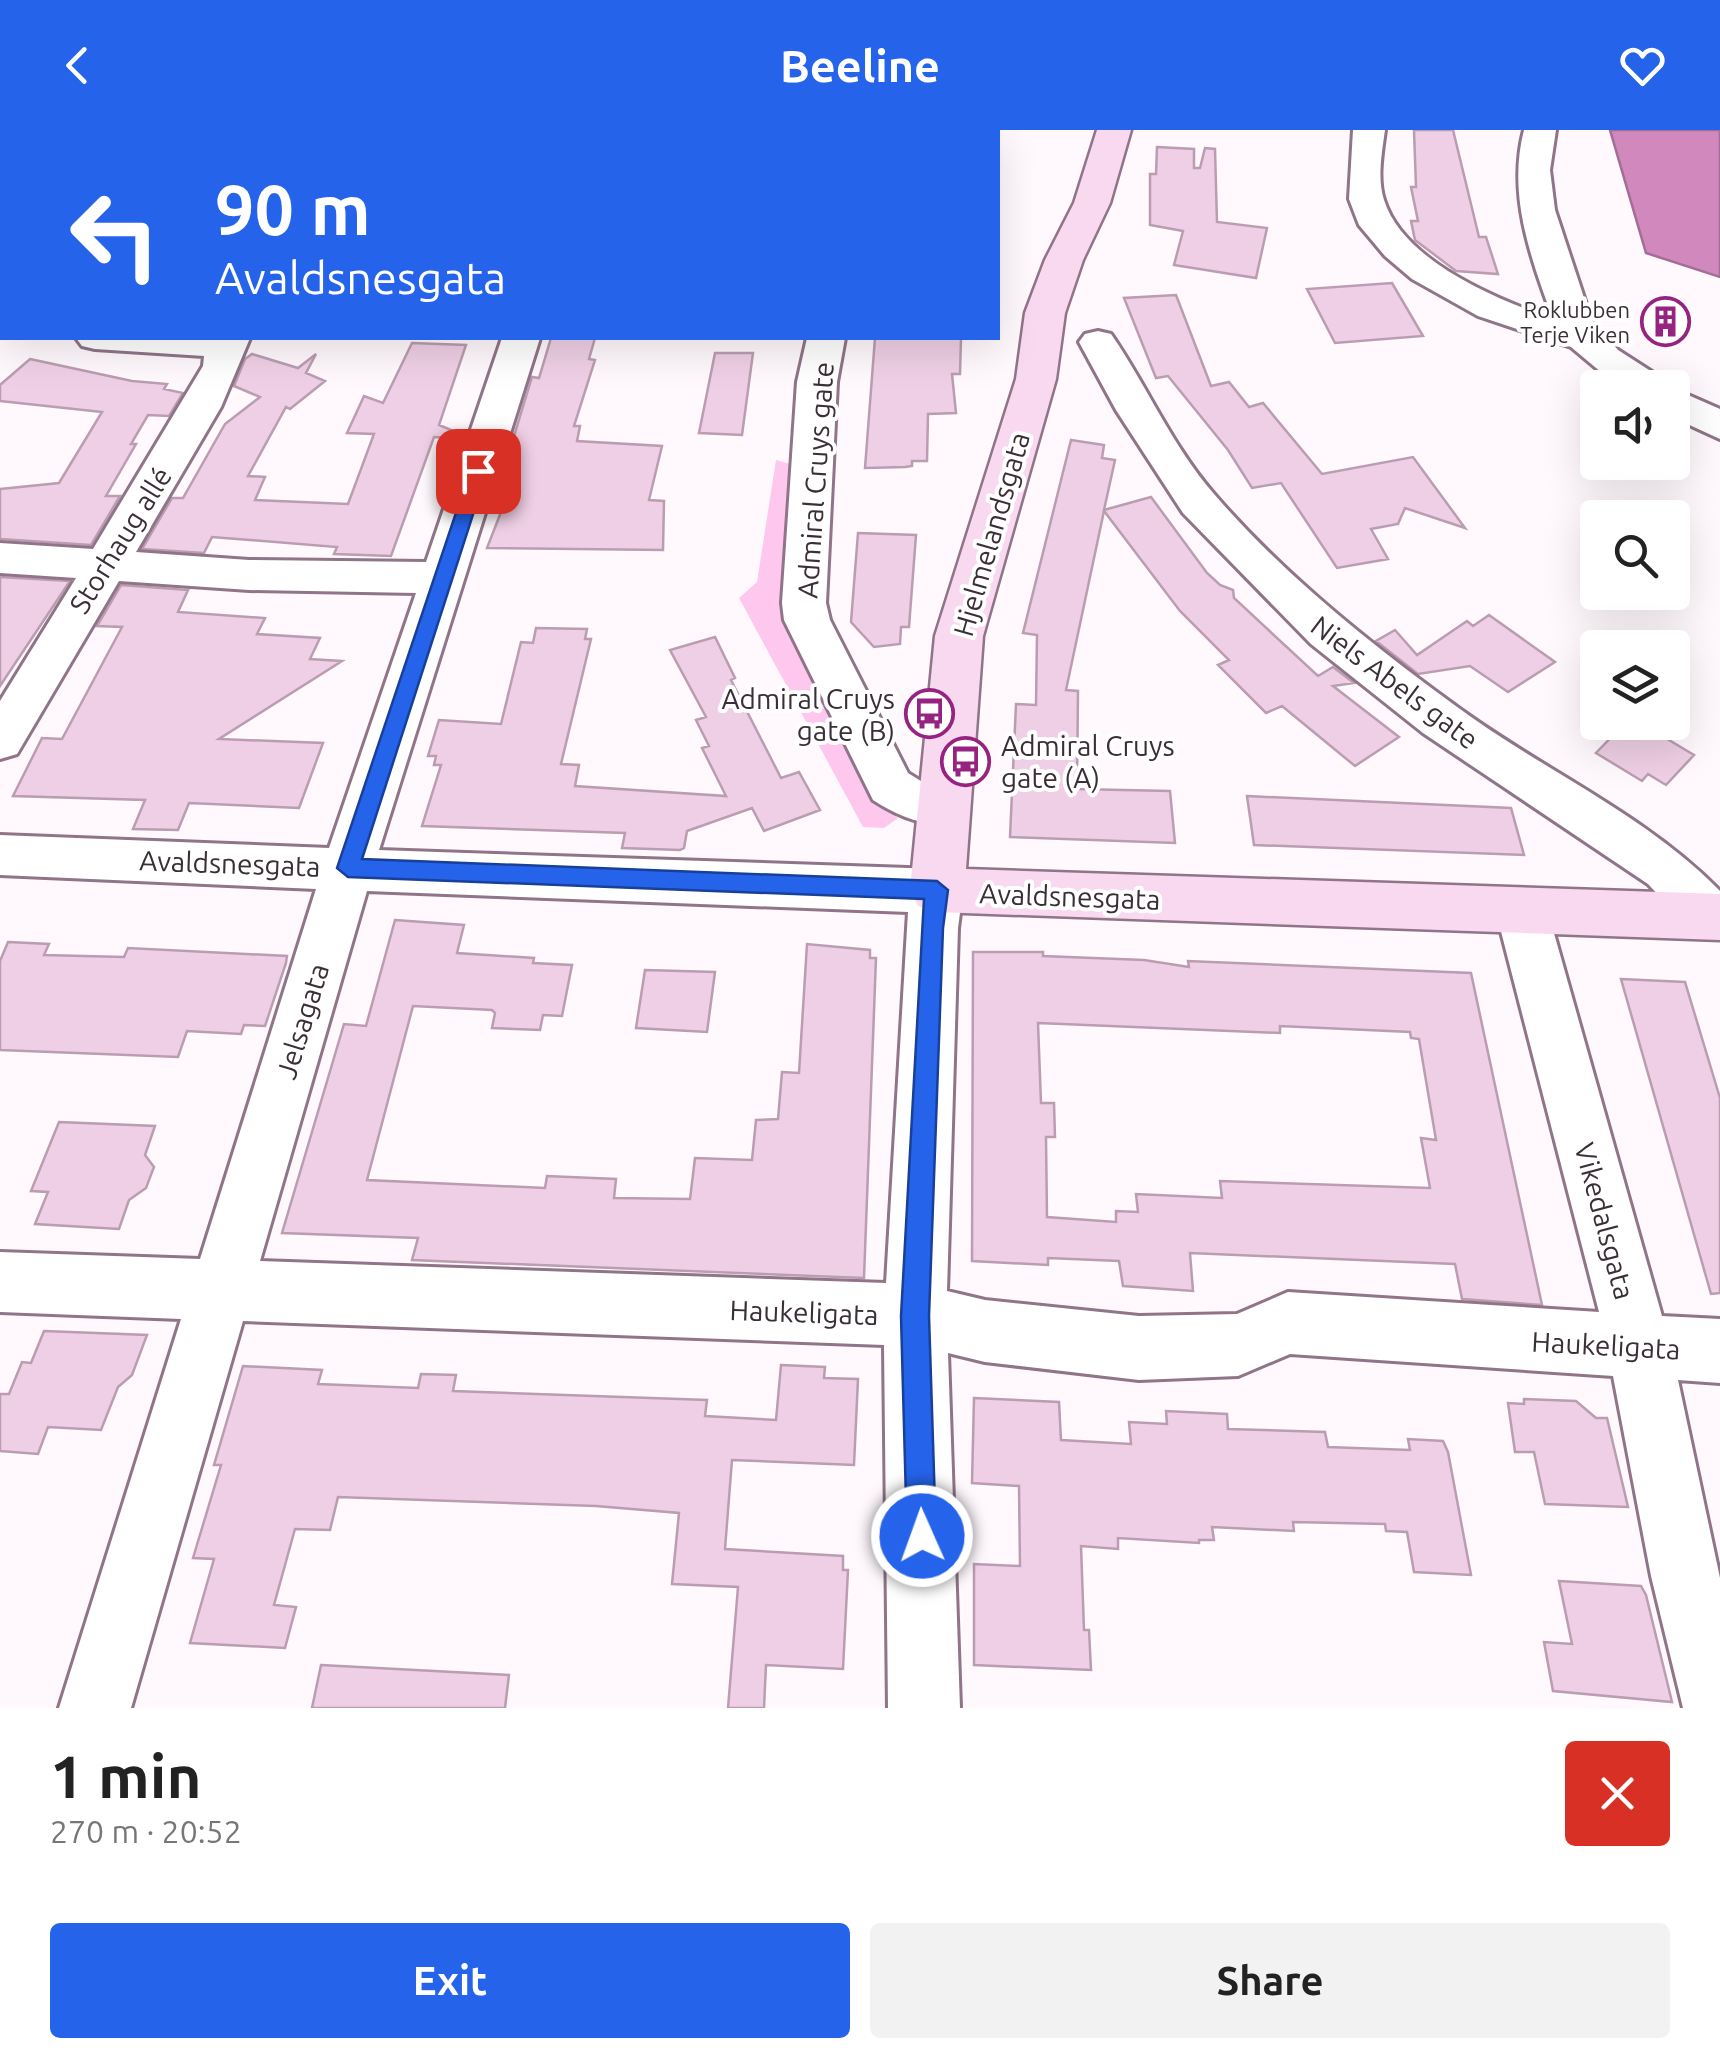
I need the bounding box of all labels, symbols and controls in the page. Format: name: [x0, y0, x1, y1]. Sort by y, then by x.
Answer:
icon: back: [50, 38, 105, 93]
icon: heart: [1615, 38, 1670, 93]
text: Beeline: [780, 40, 940, 91]
icon: left: [50, 170, 180, 300]
text: 90 m: [215, 170, 371, 248]
text: Avaldsnesgata: [215, 252, 506, 303]
building icon: Roklubben Terje Viken: [1639, 296, 1691, 348]
place label: Roklubben Terje Viken: [1520, 297, 1630, 347]
street label: Admiral Cruys gate: [791, 361, 839, 599]
map controls: [1580, 370, 1690, 740]
button: sound: [1580, 370, 1690, 480]
street label: Hjelmelandsgata: [947, 428, 1035, 640]
pin: [436, 429, 521, 514]
icon: arrive: [451, 444, 506, 499]
street label: Storhaug allé: [63, 461, 177, 619]
button: search: [1580, 500, 1690, 610]
street label: Niels Abels gate: [1305, 609, 1485, 755]
button: layers: [1580, 630, 1690, 740]
place label: Admiral Cruys gate (B): [721, 683, 895, 747]
bus stop icon: Admiral Cruys gate (B): [904, 688, 956, 740]
place label: Admiral Cruys gate (A): [1001, 730, 1175, 794]
bus stop icon: Admiral Cruys gate (A): [940, 735, 992, 787]
street label: Avaldsnesgata: [139, 844, 321, 882]
street label: Avaldsnesgata: [979, 877, 1161, 915]
street label: Jelsagata: [270, 960, 334, 1082]
street label: Vikedalsgata: [1569, 1139, 1641, 1303]
street label: Haukeligata: [729, 1294, 879, 1330]
street label: Haukeligata: [1531, 1326, 1681, 1364]
position arrow: [870, 1484, 974, 1588]
button: close: [1565, 1741, 1670, 1846]
text: 1 min: [50, 1742, 202, 1809]
text: 270 m · 20:52: [50, 1813, 242, 1849]
button: Exit: [50, 1923, 850, 2038]
button: Share: [870, 1923, 1670, 2038]

